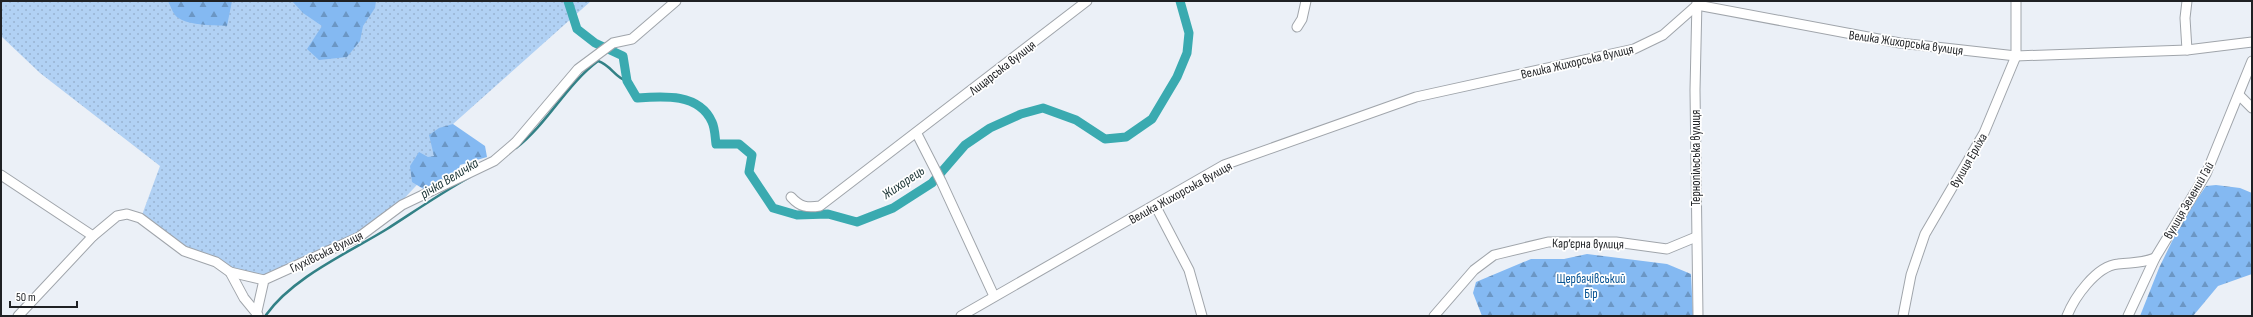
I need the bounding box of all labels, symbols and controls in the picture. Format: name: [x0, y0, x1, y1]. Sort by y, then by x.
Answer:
street label: Велика Жихорська вулиця: [1848, 27, 1964, 59]
street label: Лицарська вулиця: [965, 37, 1039, 99]
street label: Велика Жихорська вулиця: [1519, 41, 1635, 83]
street label: Тернопільська вулиця: [1688, 110, 1704, 206]
street label: вулиця Ерліха: [1947, 130, 1991, 191]
water label: річка Величка: [416, 154, 482, 203]
street label: Велика Жихорська вулиця: [1126, 158, 1235, 228]
street label: вулиця Зелений Гай: [2160, 159, 2217, 242]
water label: Жихорець: [878, 162, 928, 203]
street label: Глухівська вулиця: [287, 227, 366, 276]
street label: Кар’єрна вулиця: [1552, 235, 1624, 253]
park label: Щербачівський Бір: [1556, 271, 1626, 302]
scale bar: [10, 283, 77, 309]
text: 50 m: [16, 290, 36, 305]

